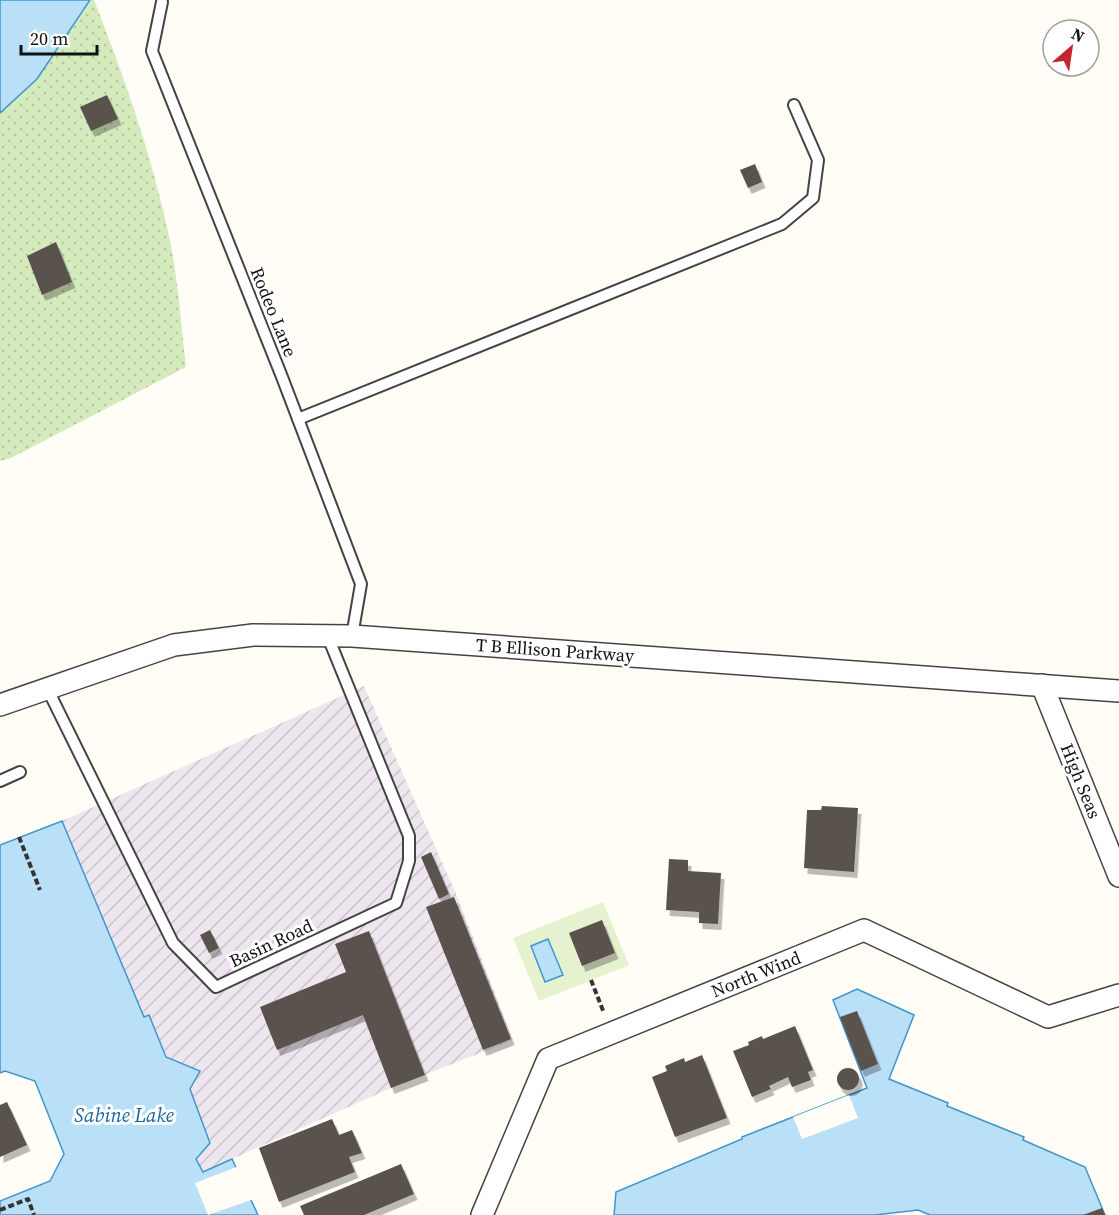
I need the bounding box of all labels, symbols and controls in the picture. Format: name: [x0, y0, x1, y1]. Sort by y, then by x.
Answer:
scale bar: [21, 18, 98, 56]
north arrow: [1041, 18, 1101, 78]
text: N: [1068, 22, 1089, 47]
text: 20 m: [30, 26, 68, 51]
street label: Rodeo Lane: [245, 263, 303, 361]
street label: T B Ellison Parkway: [475, 632, 636, 668]
street label: High Seas: [1055, 740, 1107, 822]
street label: Basin Road: [225, 913, 317, 973]
street label: North Wind: [707, 945, 805, 1003]
water label: Sabine Lake: [74, 1101, 174, 1129]

